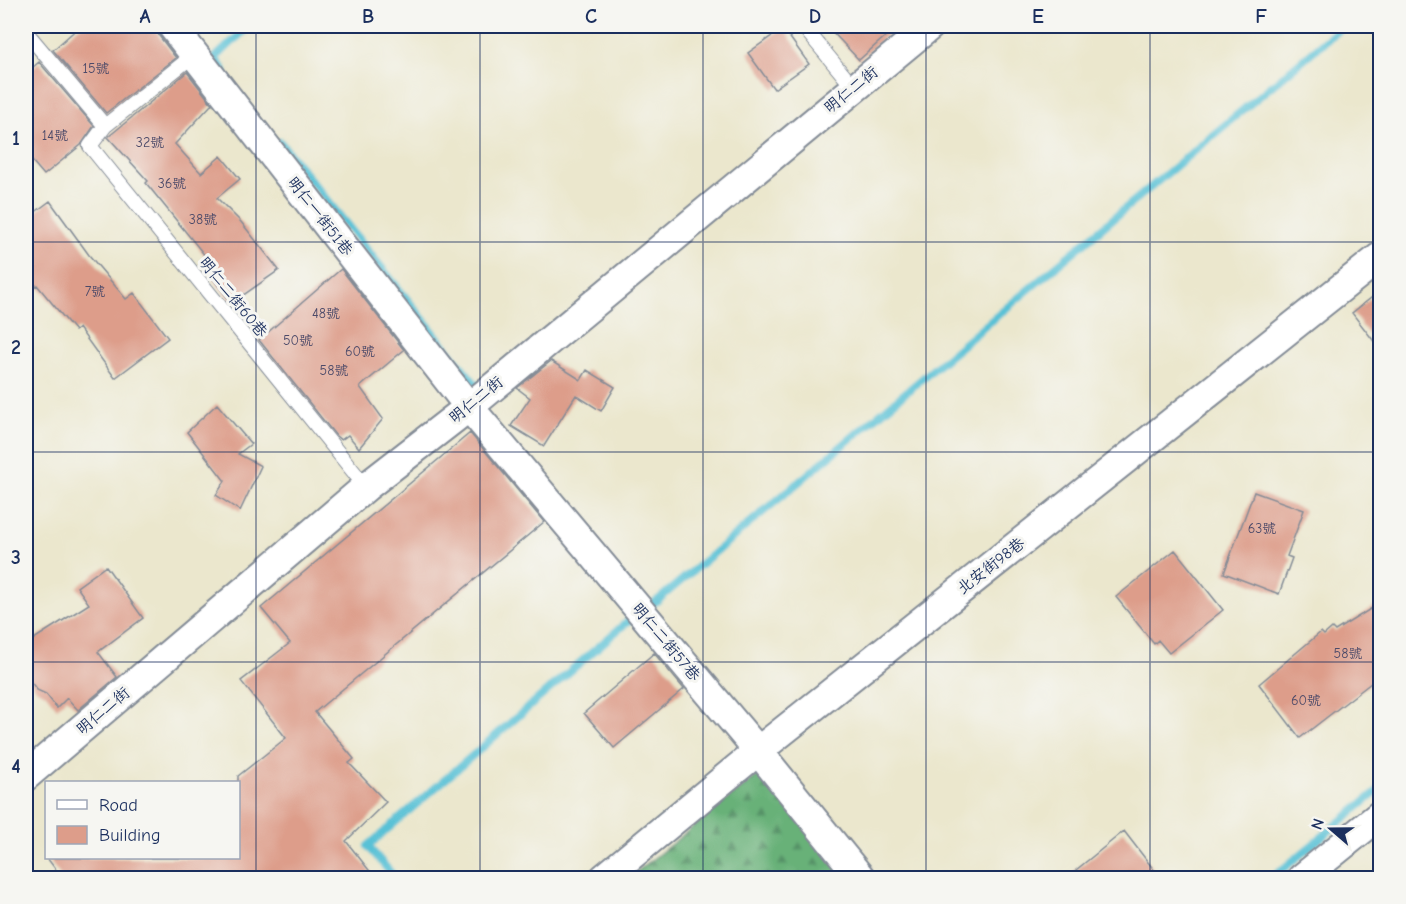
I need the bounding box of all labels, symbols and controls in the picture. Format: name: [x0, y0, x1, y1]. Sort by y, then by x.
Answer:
text: A: [139, 5, 151, 28]
text: B: [362, 5, 374, 28]
text: C: [585, 5, 597, 28]
text: D: [809, 5, 821, 28]
text: E: [1032, 5, 1044, 28]
text: F: [1255, 5, 1267, 28]
house number: 15號: [82, 60, 110, 77]
street label: 明仁二街: [820, 63, 882, 117]
text: 1: [12, 127, 20, 150]
house number: 14號: [42, 127, 68, 144]
house number: 32號: [136, 134, 164, 151]
street label: 明仁一街51巷: [284, 173, 356, 259]
house number: 36號: [158, 175, 186, 192]
house number: 38號: [189, 211, 217, 228]
street label: 明仁二街60巷: [195, 253, 271, 341]
house number: 7號: [85, 283, 105, 300]
house number: 48號: [312, 305, 340, 322]
house number: 50號: [283, 332, 313, 349]
text: 2: [11, 336, 21, 359]
house number: 60號: [345, 343, 375, 360]
house number: 58號: [320, 362, 348, 379]
street label: 明仁二街: [445, 373, 507, 427]
house number: 63號: [1248, 520, 1276, 537]
street label: 北安街98巷: [954, 534, 1028, 598]
text: 3: [11, 546, 21, 569]
street label: 明仁二街57巷: [628, 599, 704, 685]
house number: 58號: [1334, 645, 1362, 662]
street label: 明仁二街: [73, 684, 133, 738]
house number: 60號: [1291, 692, 1321, 709]
text: 4: [11, 755, 21, 778]
legend: [45, 781, 240, 859]
text: Road: [99, 795, 138, 816]
north arrow: [1301, 799, 1361, 859]
text: N: [1308, 816, 1328, 832]
text: Building: [99, 825, 161, 846]

